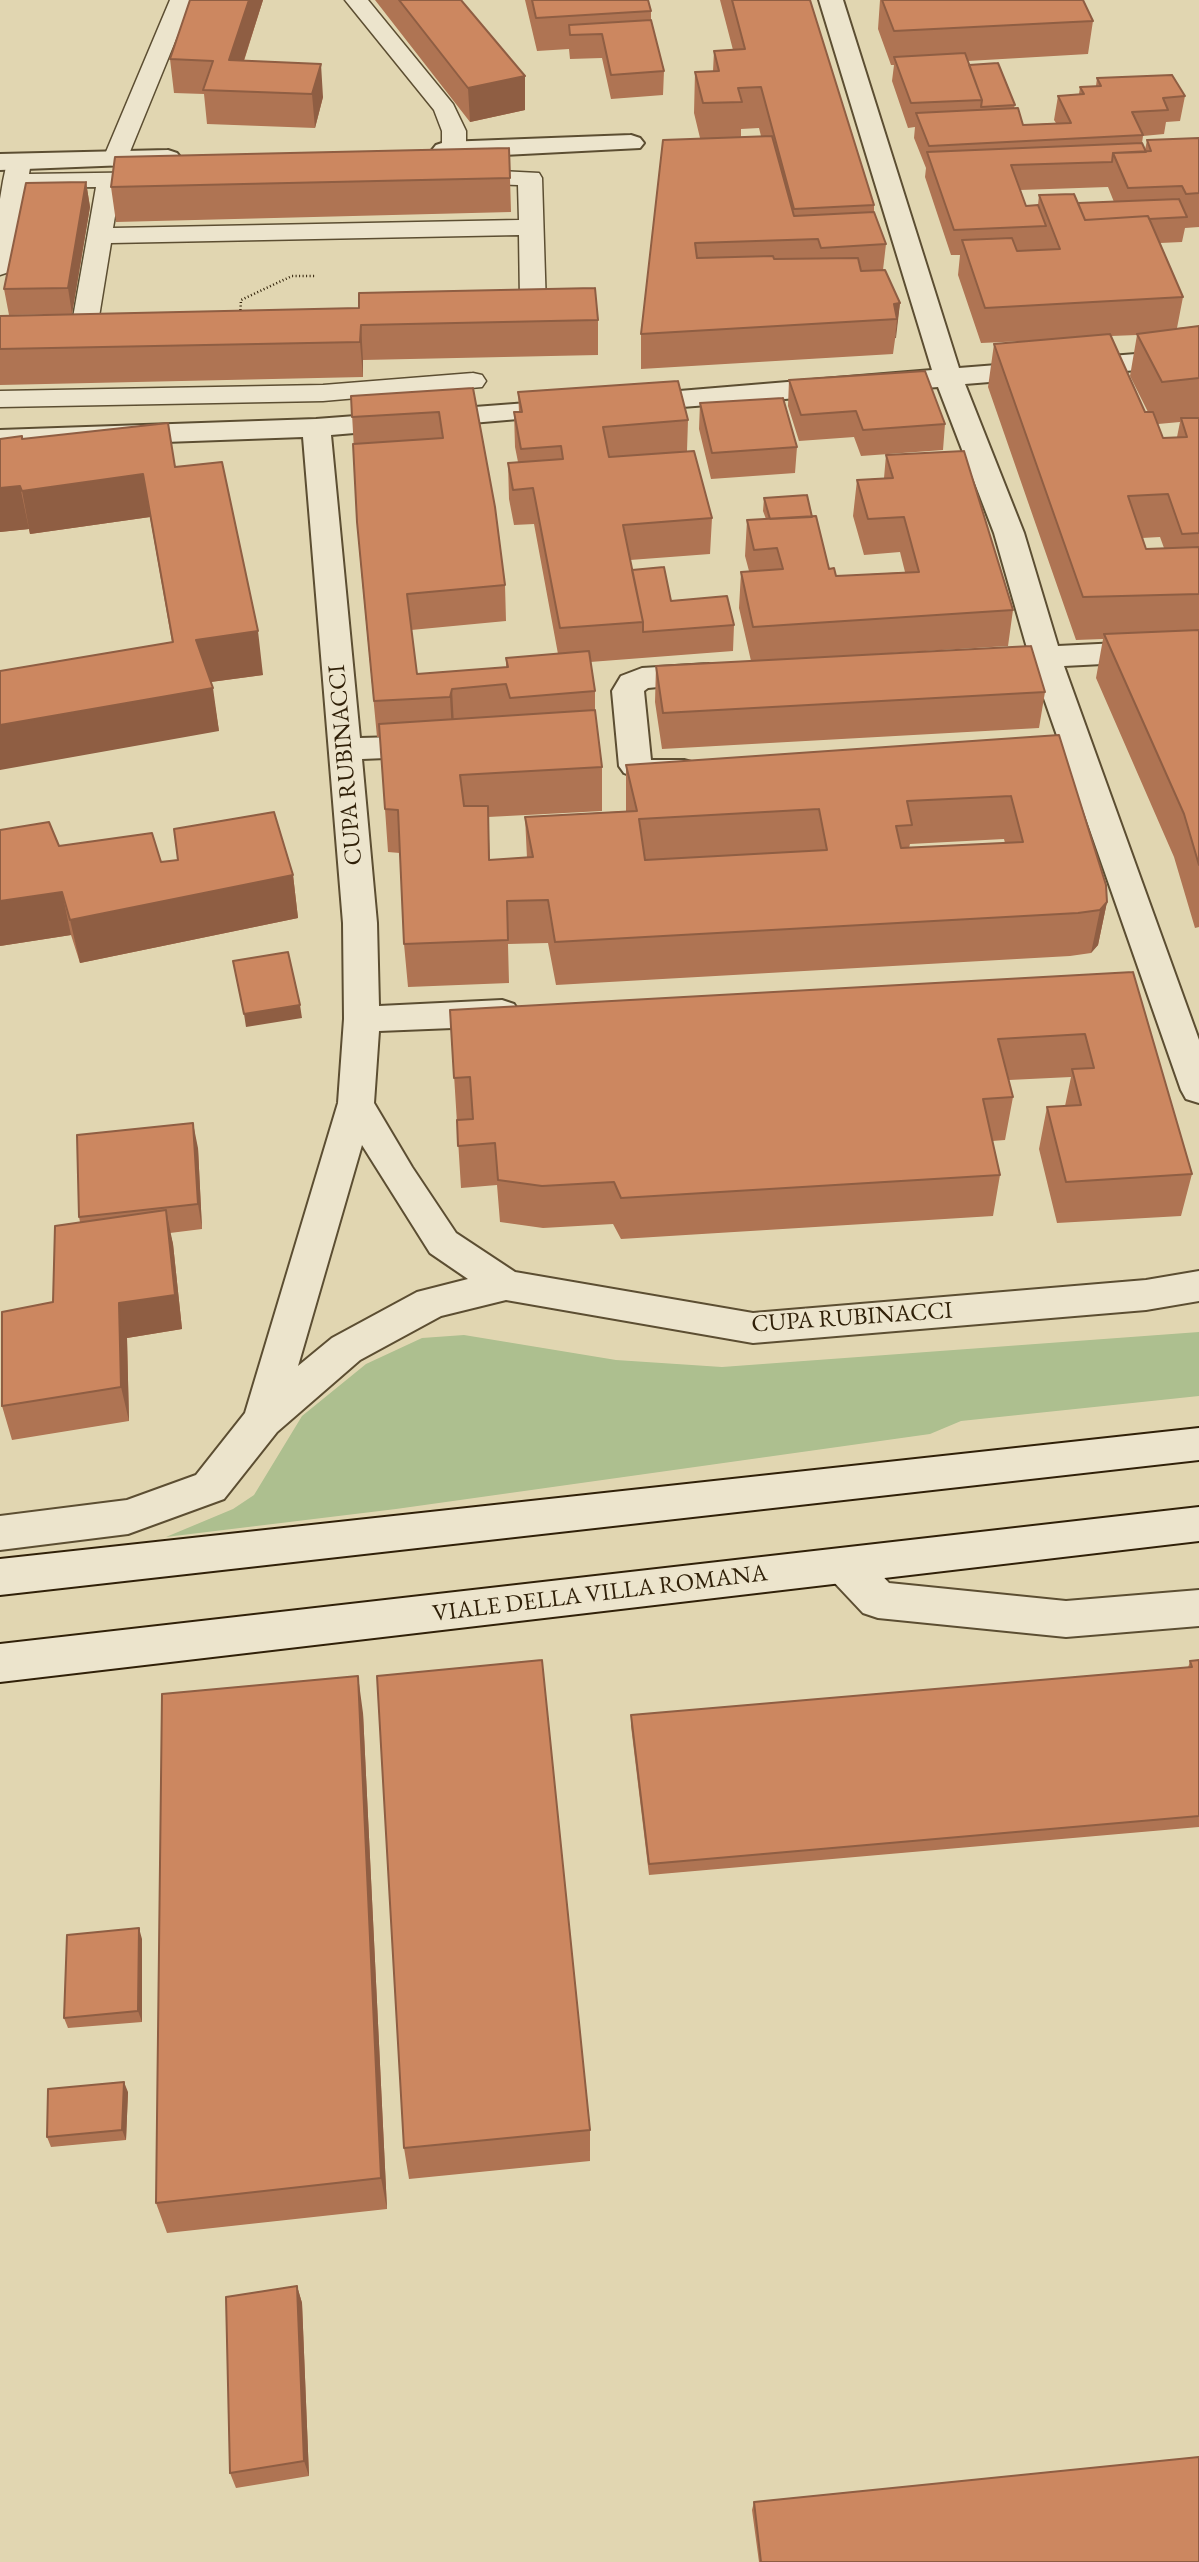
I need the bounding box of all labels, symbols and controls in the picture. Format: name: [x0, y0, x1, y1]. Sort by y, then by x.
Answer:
street label: CUPA RUBINACCI: [323, 663, 369, 867]
street label: CUPA RUBINACCI: [751, 1297, 953, 1339]
street label: VIALE DELLA VILLA ROMANA: [431, 1559, 769, 1629]

